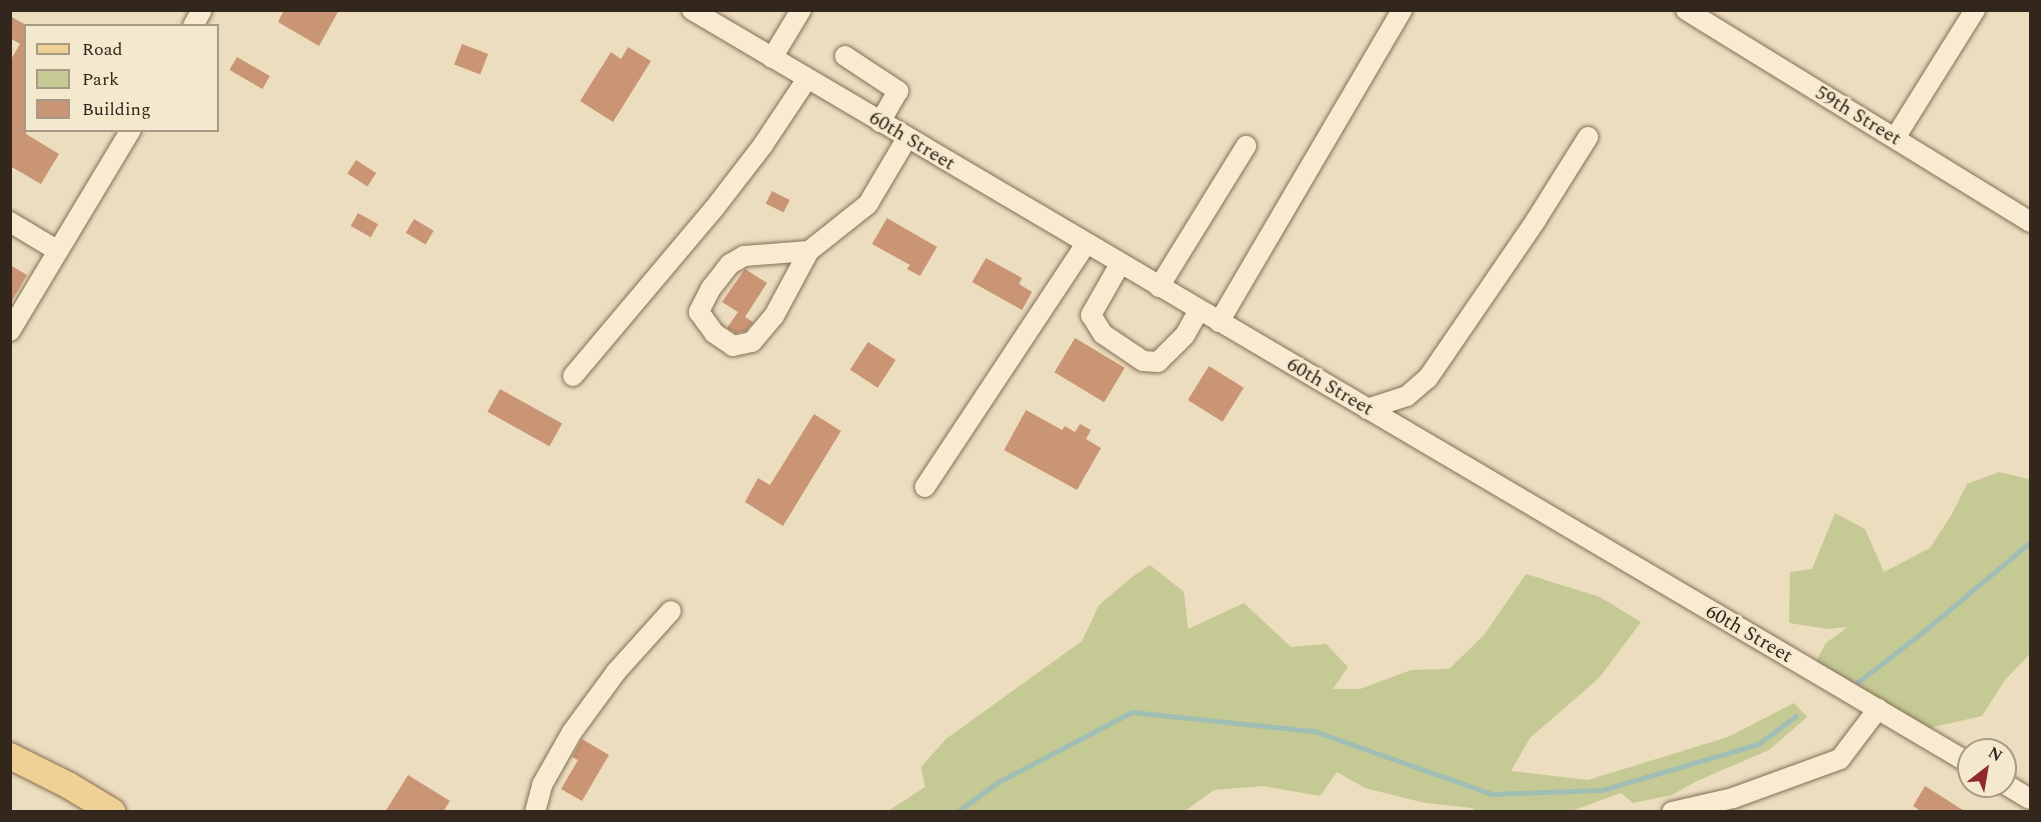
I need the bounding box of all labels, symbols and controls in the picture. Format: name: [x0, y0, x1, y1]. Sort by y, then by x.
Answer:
legend: [24, 24, 219, 132]
text: Road: [82, 36, 123, 63]
text: Park: [82, 66, 119, 93]
street label: 59th Street: [1811, 81, 1905, 151]
text: Building: [82, 96, 151, 123]
street label: 60th Street: [865, 106, 959, 176]
street label: 60th Street: [1282, 353, 1378, 421]
street label: 60th Street: [1701, 600, 1797, 668]
north arrow: [1957, 738, 2017, 798]
text: N: [1983, 741, 2007, 768]

